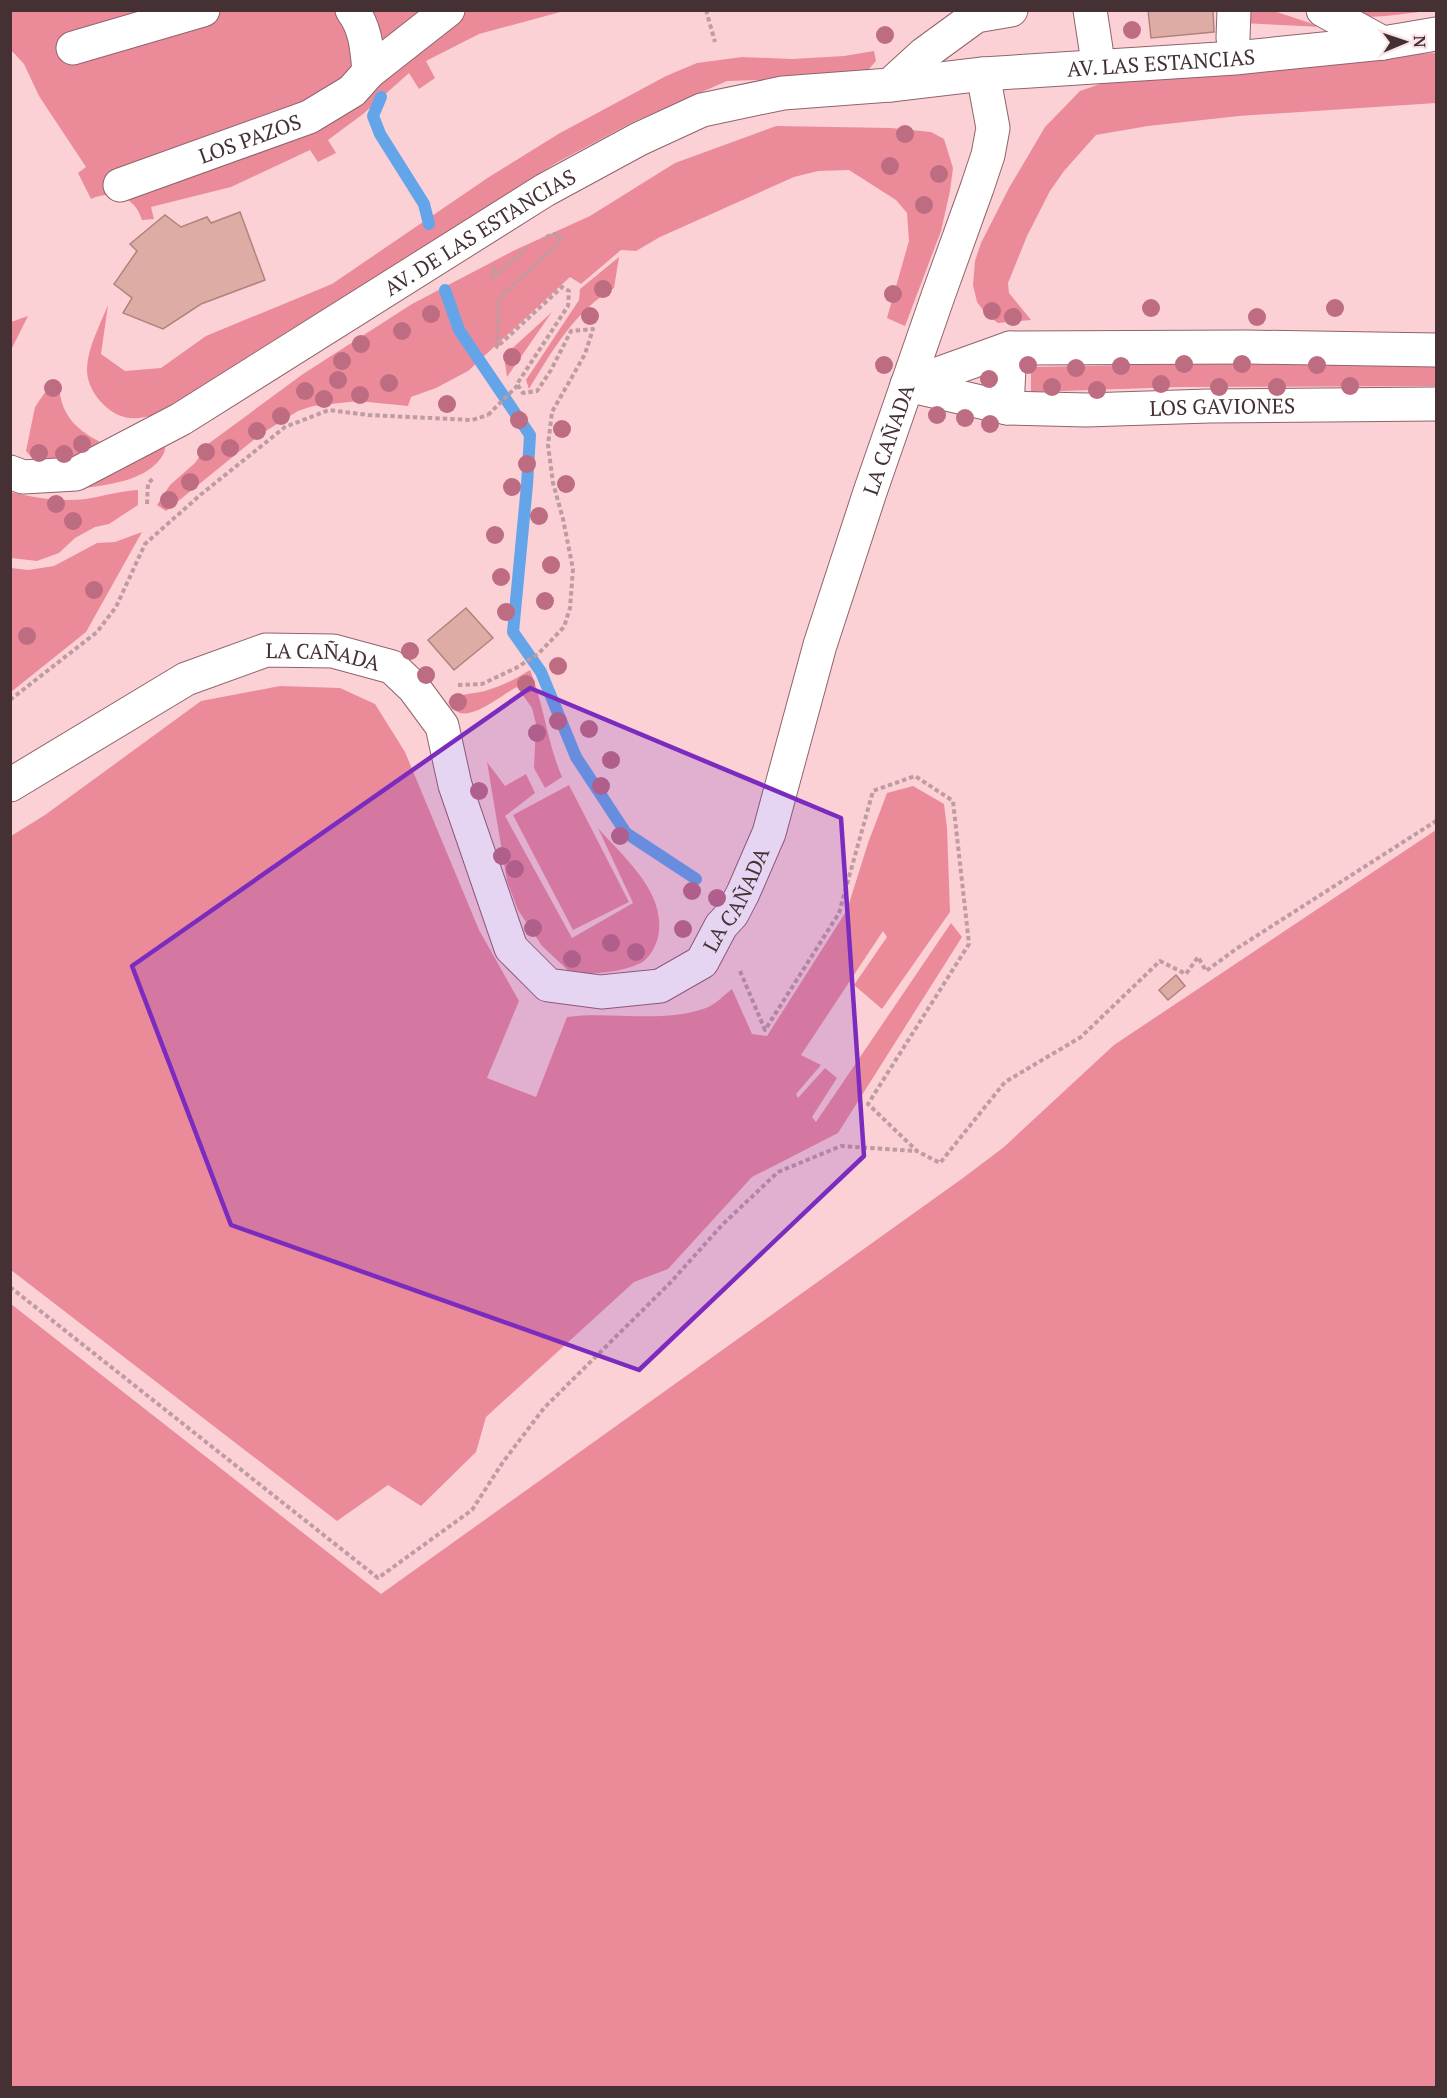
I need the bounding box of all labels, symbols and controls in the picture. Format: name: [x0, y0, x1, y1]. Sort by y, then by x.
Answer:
north arrow: [1375, 12, 1435, 72]
text: N: [1409, 35, 1431, 48]
street label: AV. LAS ESTANCIAS: [1066, 42, 1256, 83]
street label: LOS PAZOS: [195, 107, 305, 170]
street label: AV. DE LAS ESTANCIAS: [379, 162, 580, 302]
street label: LA CAÑADA: [856, 380, 921, 499]
street label: LOS GAVIONES: [1149, 391, 1295, 422]
street label: LA CAÑADA: [265, 636, 384, 677]
street label: LA CAÑADA: [696, 842, 775, 957]

